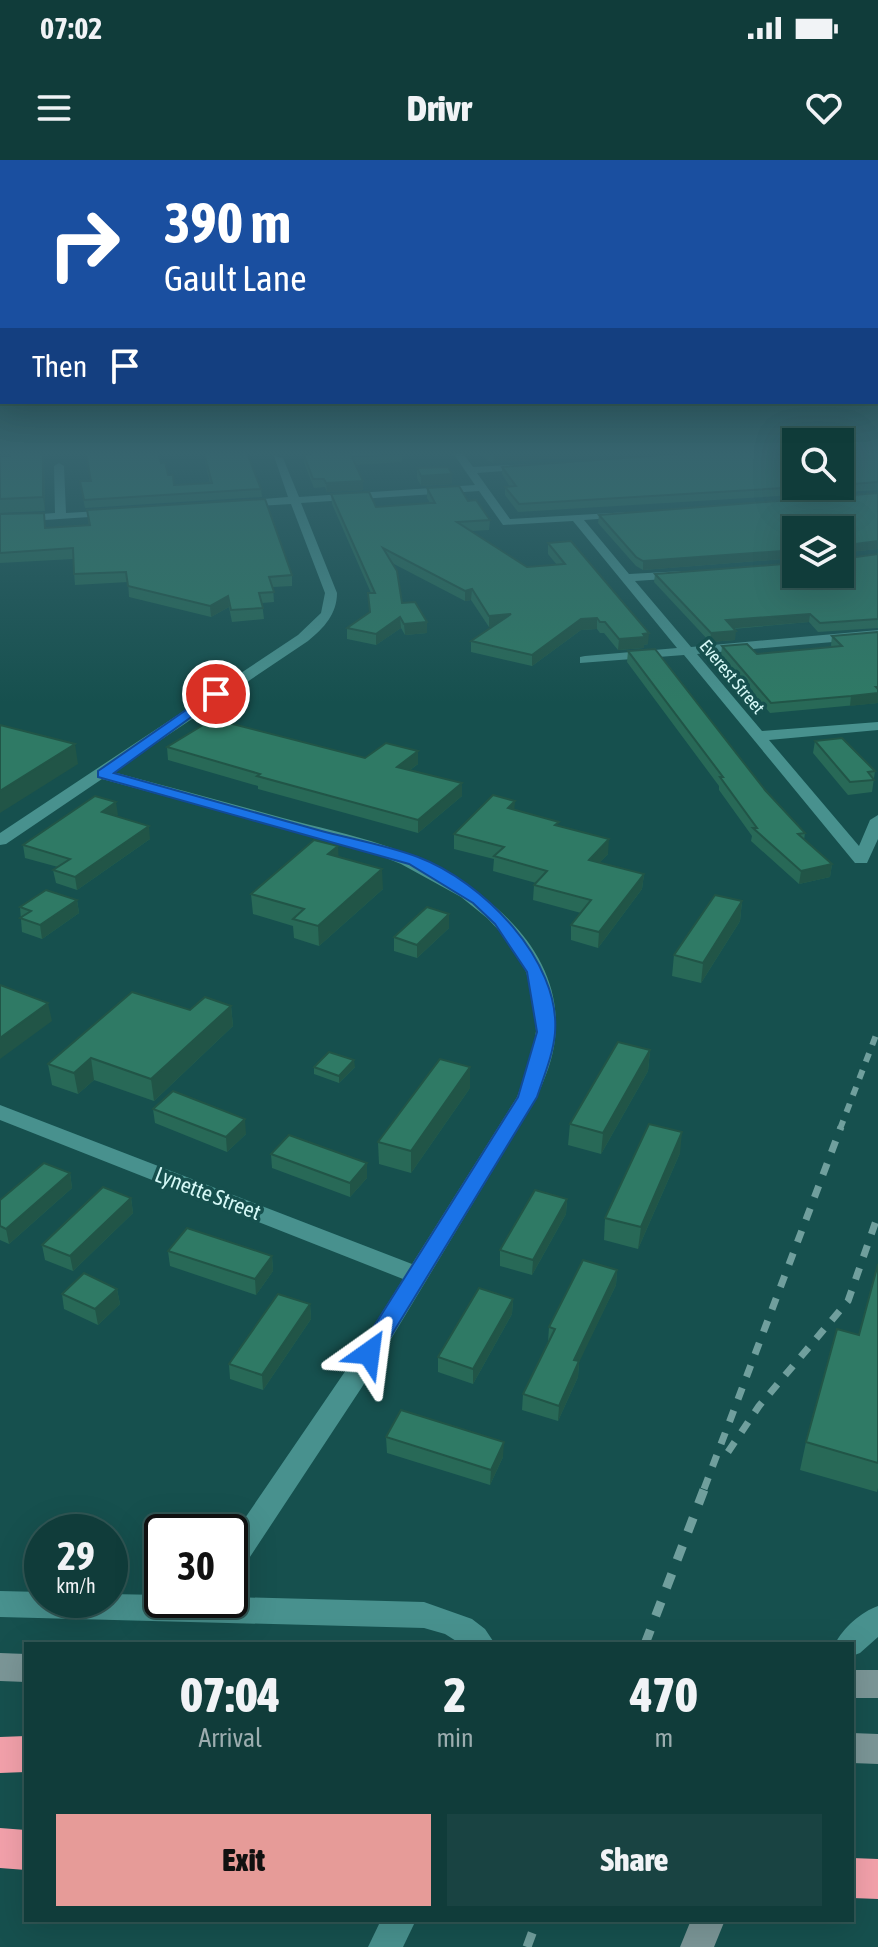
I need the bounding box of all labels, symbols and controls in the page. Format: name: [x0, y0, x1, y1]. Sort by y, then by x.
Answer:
text: 07:02: [40, 11, 102, 45]
icon: menu: [32, 86, 76, 130]
icon: heart: [802, 86, 846, 130]
text: Drivr: [407, 87, 471, 129]
text: 390 m: [164, 191, 291, 255]
icon: right: [32, 192, 136, 296]
text: Gault Lane: [164, 257, 307, 299]
icon: arrive: [103, 344, 147, 388]
text: Then: [32, 349, 87, 383]
map controls: [782, 428, 854, 588]
button: search: [782, 428, 854, 500]
button: layers: [782, 516, 854, 588]
street label: Everest Street: [695, 635, 769, 718]
pin: [182, 660, 250, 728]
icon: arrive: [194, 672, 238, 716]
street label: Lynette Street: [151, 1161, 265, 1225]
position arrow: [327, 1311, 411, 1395]
speed limit sign: 30: [144, 1514, 248, 1618]
text: 29: [57, 1533, 95, 1578]
text: km/h: [56, 1574, 96, 1597]
text: 07:04: [180, 1667, 280, 1722]
text: 2: [444, 1667, 466, 1722]
text: 470: [630, 1667, 698, 1722]
text: Arrival: [198, 1723, 262, 1753]
text: min: [436, 1723, 474, 1753]
text: m: [654, 1723, 673, 1753]
button: Exit: [56, 1814, 431, 1906]
button: Share: [447, 1814, 822, 1906]

